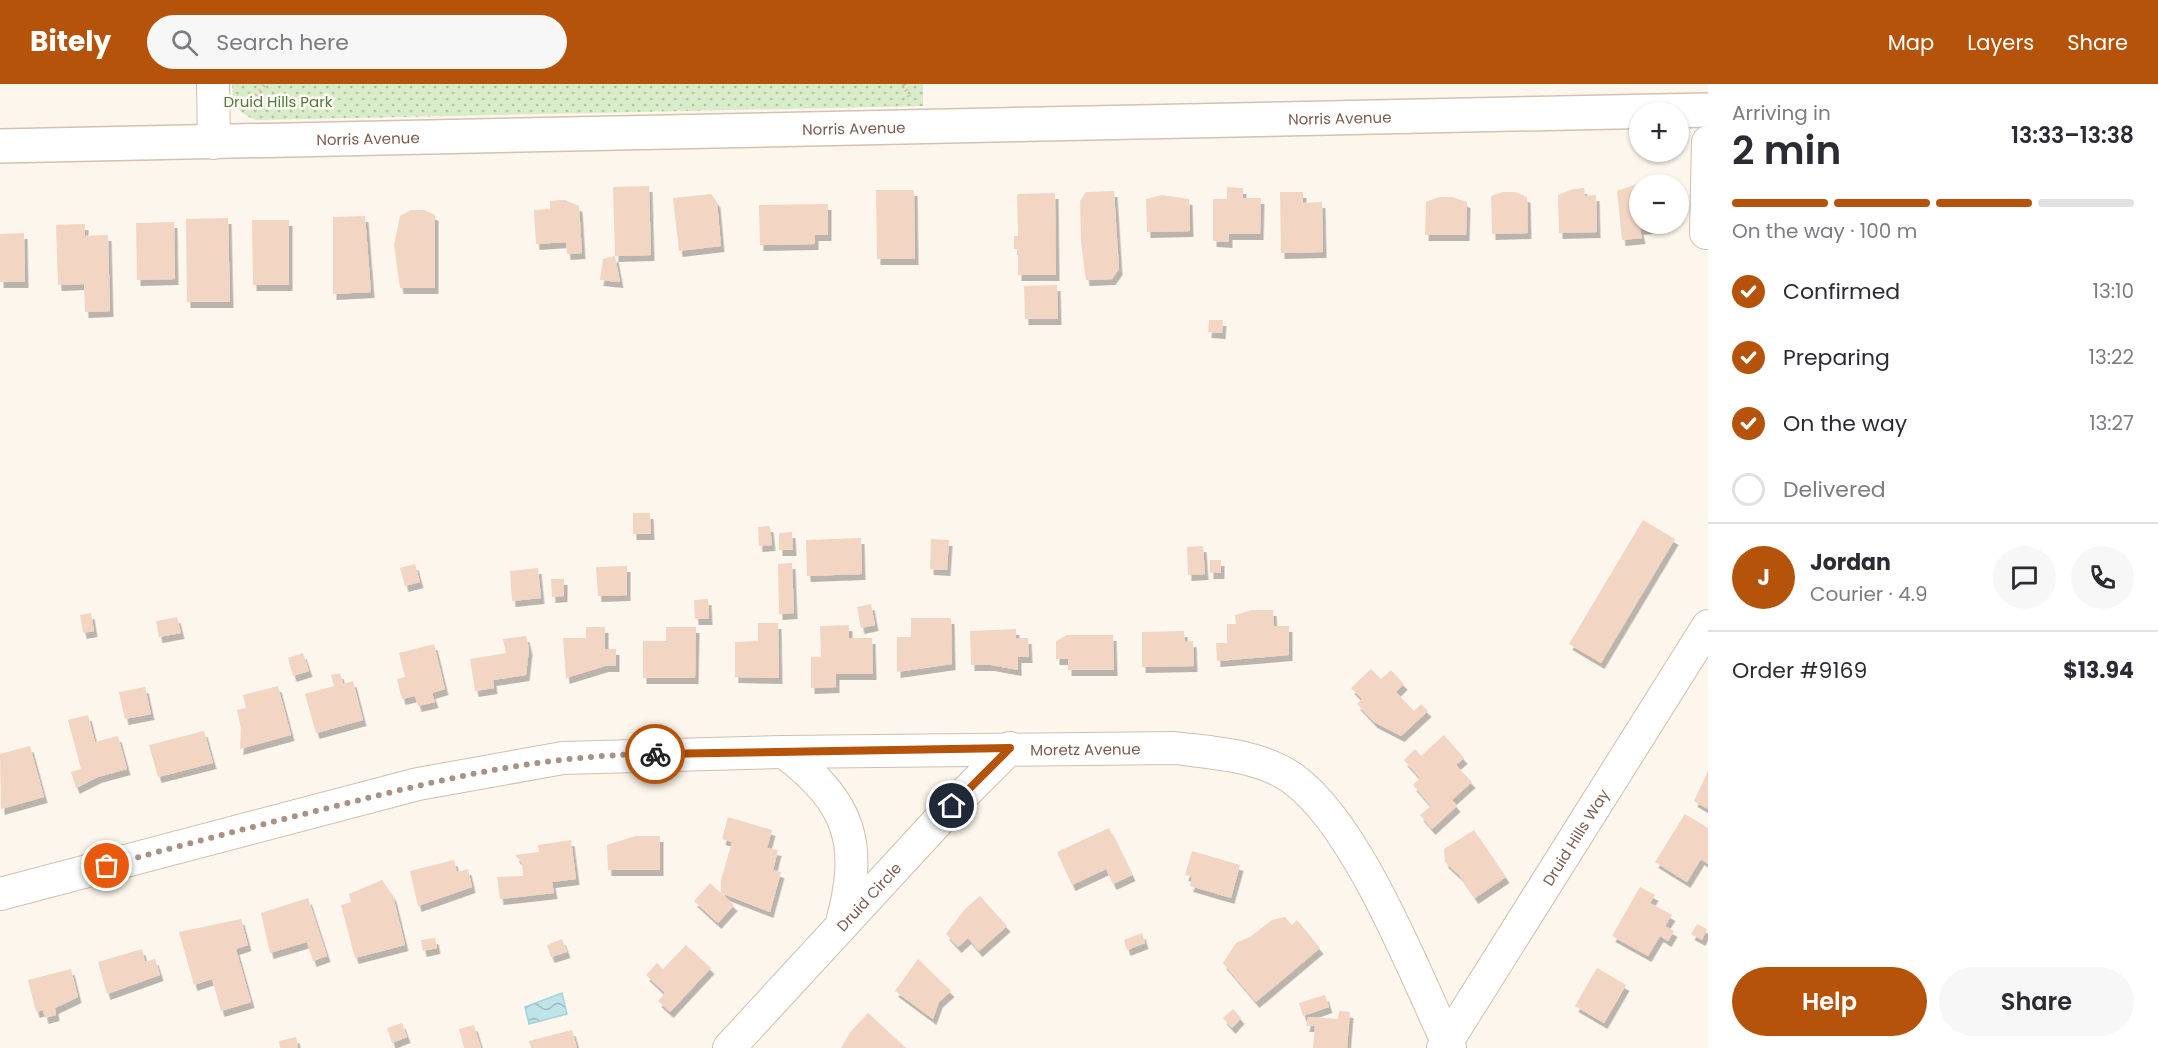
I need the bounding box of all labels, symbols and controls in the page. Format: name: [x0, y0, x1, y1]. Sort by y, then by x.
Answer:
search box: [147, 15, 567, 69]
text: Bitely: [30, 22, 111, 61]
icon: search: [168, 26, 201, 59]
text: Search here: [216, 27, 349, 58]
text: Map: [1888, 28, 1934, 57]
text: Layers: [1967, 28, 2034, 57]
text: Share: [2067, 28, 2128, 57]
park label: Druid Hills Park: [223, 91, 333, 112]
text: Arriving in: [1732, 99, 1831, 127]
map controls: [1629, 102, 1689, 234]
button: +: [1629, 102, 1689, 162]
street label: Norris Avenue: [1288, 106, 1392, 129]
street label: Norris Avenue: [802, 116, 906, 140]
text: 13:33–13:38: [2011, 120, 2134, 151]
text: 2 min: [1732, 123, 1841, 178]
street label: Norris Avenue: [316, 127, 420, 150]
button: −: [1629, 174, 1689, 234]
text: On the way · 100 m: [1732, 217, 1917, 245]
icon: check: [1732, 275, 1765, 308]
text: Confirmed: [1783, 276, 1900, 307]
text: 13:10: [2093, 277, 2134, 305]
icon: check: [1732, 341, 1765, 374]
text: Preparing: [1783, 342, 1890, 373]
text: 13:22: [2089, 343, 2134, 371]
icon: check: [1732, 407, 1765, 440]
text: On the way: [1783, 408, 1907, 439]
text: 13:27: [2089, 409, 2134, 437]
text: Delivered: [1783, 474, 1886, 505]
button: chat: [1993, 546, 2056, 609]
button: phone: [2071, 546, 2134, 609]
text: Jordan: [1810, 547, 1891, 578]
text: J: [1757, 562, 1770, 593]
text: Courier · 4.9: [1810, 580, 1928, 608]
text: Order #9169: [1732, 655, 1867, 686]
text: $13.94: [2063, 655, 2134, 686]
courier: [625, 724, 685, 784]
icon: bike: [639, 738, 672, 771]
street label: Moretz Avenue: [1030, 738, 1141, 760]
pin: [926, 780, 977, 831]
street label: Druid Hills Way: [1537, 784, 1614, 889]
icon: home: [935, 789, 968, 822]
pin: [81, 840, 132, 891]
icon: bag: [90, 849, 123, 882]
street label: Druid Circle: [831, 858, 906, 936]
button: Help: [1732, 967, 1927, 1036]
button: Share: [1939, 967, 2134, 1036]

